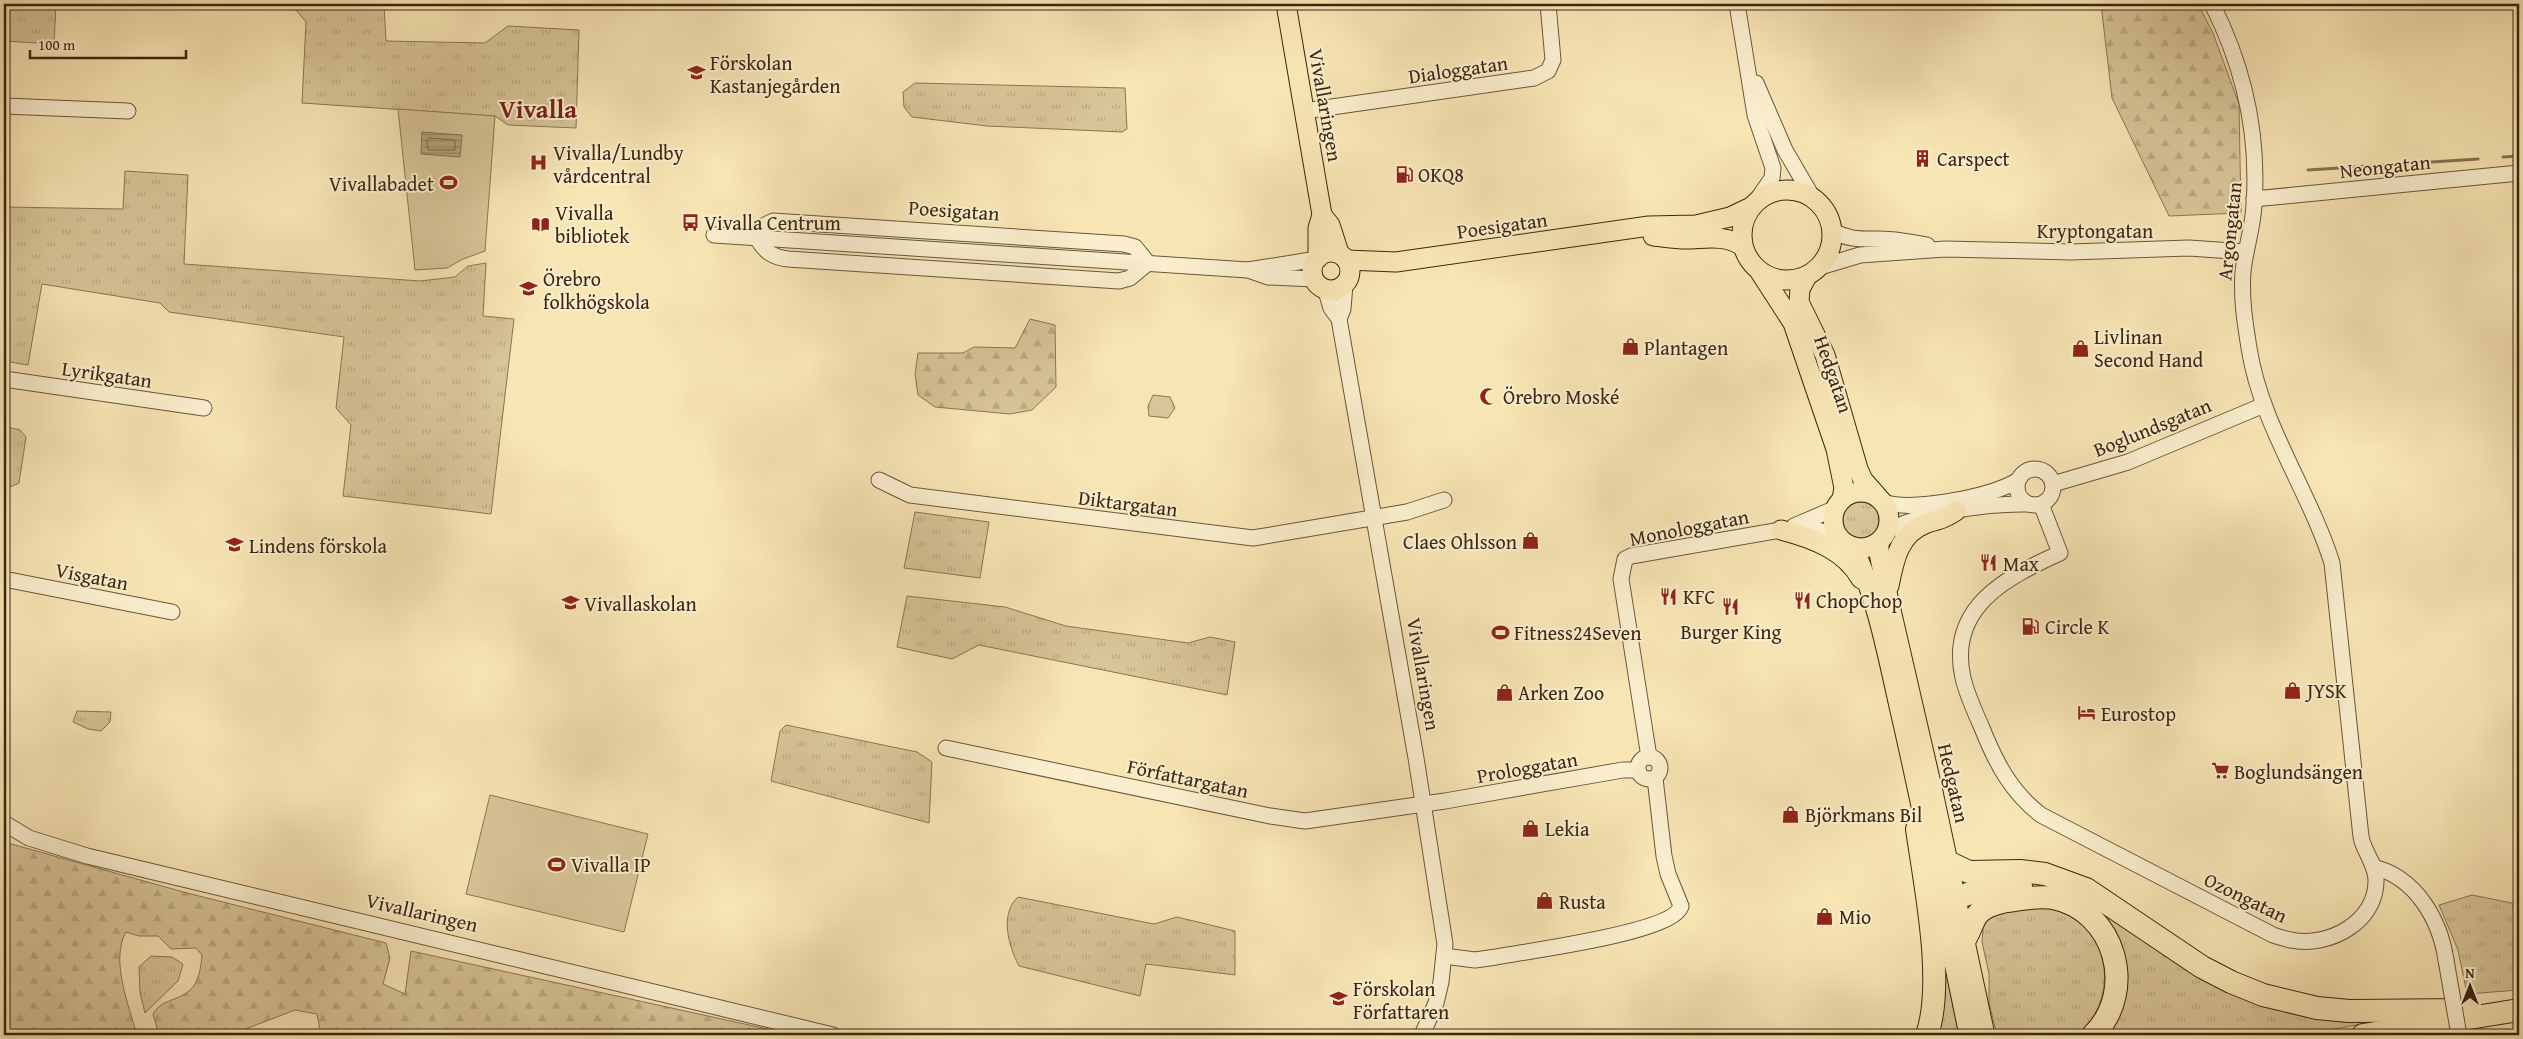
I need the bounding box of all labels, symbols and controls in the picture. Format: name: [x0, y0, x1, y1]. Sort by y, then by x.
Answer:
scale bar: [30, 28, 186, 60]
text: 100 m: [38, 34, 76, 55]
street label: Vivallaringen: [1302, 46, 1350, 164]
place label: Förskolan Kastanjegården: [710, 48, 840, 100]
street label: Dialoggatan: [1406, 48, 1510, 90]
school or university icon: Förskolan Kastanjegården: [686, 63, 706, 83]
district label: Vivalla: [499, 91, 577, 127]
place label: Vivalla/Lundby vårdcentral: [553, 138, 684, 190]
place label: Carspect: [1937, 144, 2010, 173]
street label: Neongatan: [2338, 147, 2432, 185]
building icon: Carspect: [1913, 148, 1933, 168]
hospital icon: Vivalla/Lundby vårdcentral: [529, 153, 549, 173]
place label: OKQ8: [1418, 160, 1464, 189]
fuel station icon: OKQ8: [1394, 164, 1414, 184]
place label: Vivallabadet: [329, 169, 434, 198]
sports icon: Vivallabadet: [438, 173, 458, 193]
street label: Argongatan: [2209, 180, 2249, 282]
street label: Poesigatan: [908, 192, 1000, 228]
place label: Vivalla bibliotek: [555, 198, 630, 250]
street label: Poesigatan: [1455, 204, 1549, 246]
place label: Vivalla Centrum: [704, 208, 841, 237]
bus stop icon: Vivalla Centrum: [680, 212, 700, 232]
library icon: Vivalla bibliotek: [531, 214, 551, 234]
street label: Kryptongatan: [2037, 216, 2153, 245]
place label: Örebro folkhögskola: [543, 264, 650, 316]
school or university icon: Örebro folkhögskola: [519, 279, 539, 299]
place label: Livlinan Second Hand: [2094, 322, 2203, 374]
street label: Hedgatan: [1807, 331, 1861, 417]
place label: Plantagen: [1644, 333, 1728, 362]
shop icon: Plantagen: [1620, 337, 1640, 357]
shop icon: Livlinan Second Hand: [2070, 338, 2090, 358]
street label: Lyrikgatan: [60, 353, 154, 395]
place label: Örebro Moské: [1503, 382, 1619, 411]
mosque icon: Örebro Moské: [1479, 386, 1499, 406]
street label: Boglundsgatan: [2089, 390, 2215, 464]
street label: Diktargatan: [1077, 483, 1179, 523]
street label: Monologgatan: [1627, 501, 1751, 553]
place label: Claes Ohlsson: [1403, 527, 1517, 556]
place label: Lindens förskola: [249, 531, 388, 560]
shop icon: Claes Ohlsson: [1521, 531, 1541, 551]
school or university icon: Lindens förskola: [225, 535, 245, 555]
place label: Max: [2003, 549, 2040, 578]
restaurant icon: Max: [1979, 553, 1999, 573]
street label: Visgatan: [53, 555, 131, 597]
place label: KFC: [1683, 582, 1716, 611]
restaurant icon: KFC: [1659, 586, 1679, 606]
place label: ChopChop: [1816, 586, 1902, 615]
place label: Vivallaskolan: [584, 589, 697, 618]
restaurant icon: ChopChop: [1792, 590, 1812, 610]
school or university icon: Vivallaskolan: [560, 593, 580, 613]
restaurant icon: Burger King: [1721, 597, 1741, 617]
place label: Circle K: [2045, 612, 2109, 641]
street label: Vivallaringen: [1400, 615, 1448, 733]
fuel station icon: Circle K: [2021, 616, 2041, 636]
place label: Burger King: [1680, 617, 1782, 646]
place label: Fitness24Seven: [1514, 618, 1641, 647]
sports icon: Fitness24Seven: [1490, 622, 1510, 642]
place label: JYSK: [2304, 676, 2347, 705]
place label: Arken Zoo: [1518, 678, 1604, 707]
shop icon: JYSK: [2283, 680, 2303, 700]
shop icon: Arken Zoo: [1494, 682, 1514, 702]
place label: Eurostop: [2101, 699, 2176, 728]
hotel icon: Eurostop: [2077, 703, 2097, 723]
street label: Hedgatan: [1931, 741, 1977, 825]
street label: Prologgatan: [1474, 744, 1580, 790]
street label: Författargatan: [1125, 751, 1251, 805]
place label: Boglundsängen: [2234, 757, 2363, 786]
supermarket icon: Boglundsängen: [2210, 761, 2230, 781]
place label: Björkmans Bil: [1805, 800, 1923, 829]
shop icon: Björkmans Bil: [1781, 804, 1801, 824]
place label: Lekia: [1545, 814, 1590, 843]
shop icon: Lekia: [1521, 818, 1541, 838]
place label: Vivalla IP: [571, 850, 651, 879]
sports icon: Vivalla IP: [547, 854, 567, 874]
street label: Ozongatan: [2199, 864, 2293, 930]
street label: Vivallaringen: [363, 885, 481, 939]
place label: Rusta: [1559, 887, 1606, 916]
shop icon: Rusta: [1535, 891, 1555, 911]
place label: Mio: [1839, 902, 1871, 931]
shop icon: Mio: [1815, 906, 1835, 926]
north arrow: [2446, 962, 2496, 1012]
text: N: [2465, 963, 2475, 983]
place label: Förskolan Författaren: [1353, 974, 1449, 1026]
school or university icon: Förskolan Författaren: [1329, 989, 1349, 1009]

